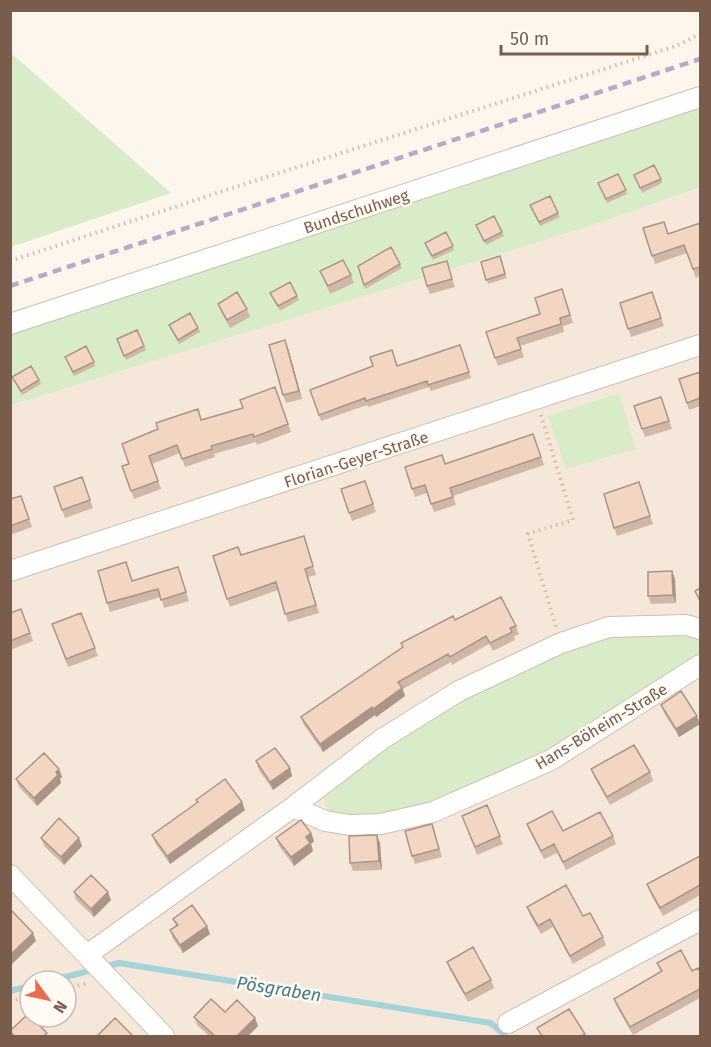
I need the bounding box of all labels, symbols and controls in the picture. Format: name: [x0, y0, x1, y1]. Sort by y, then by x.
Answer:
scale bar: [501, 18, 646, 56]
text: 50 m: [510, 28, 549, 50]
street label: Bundschuhweg: [301, 185, 412, 237]
street label: Florian-Geyer-Straße: [282, 427, 431, 492]
street label: Hans-Böheim-Straße: [532, 679, 671, 773]
north arrow: [18, 969, 78, 1029]
water label: Pösgraben: [235, 971, 323, 1007]
text: N: [49, 997, 71, 1017]

